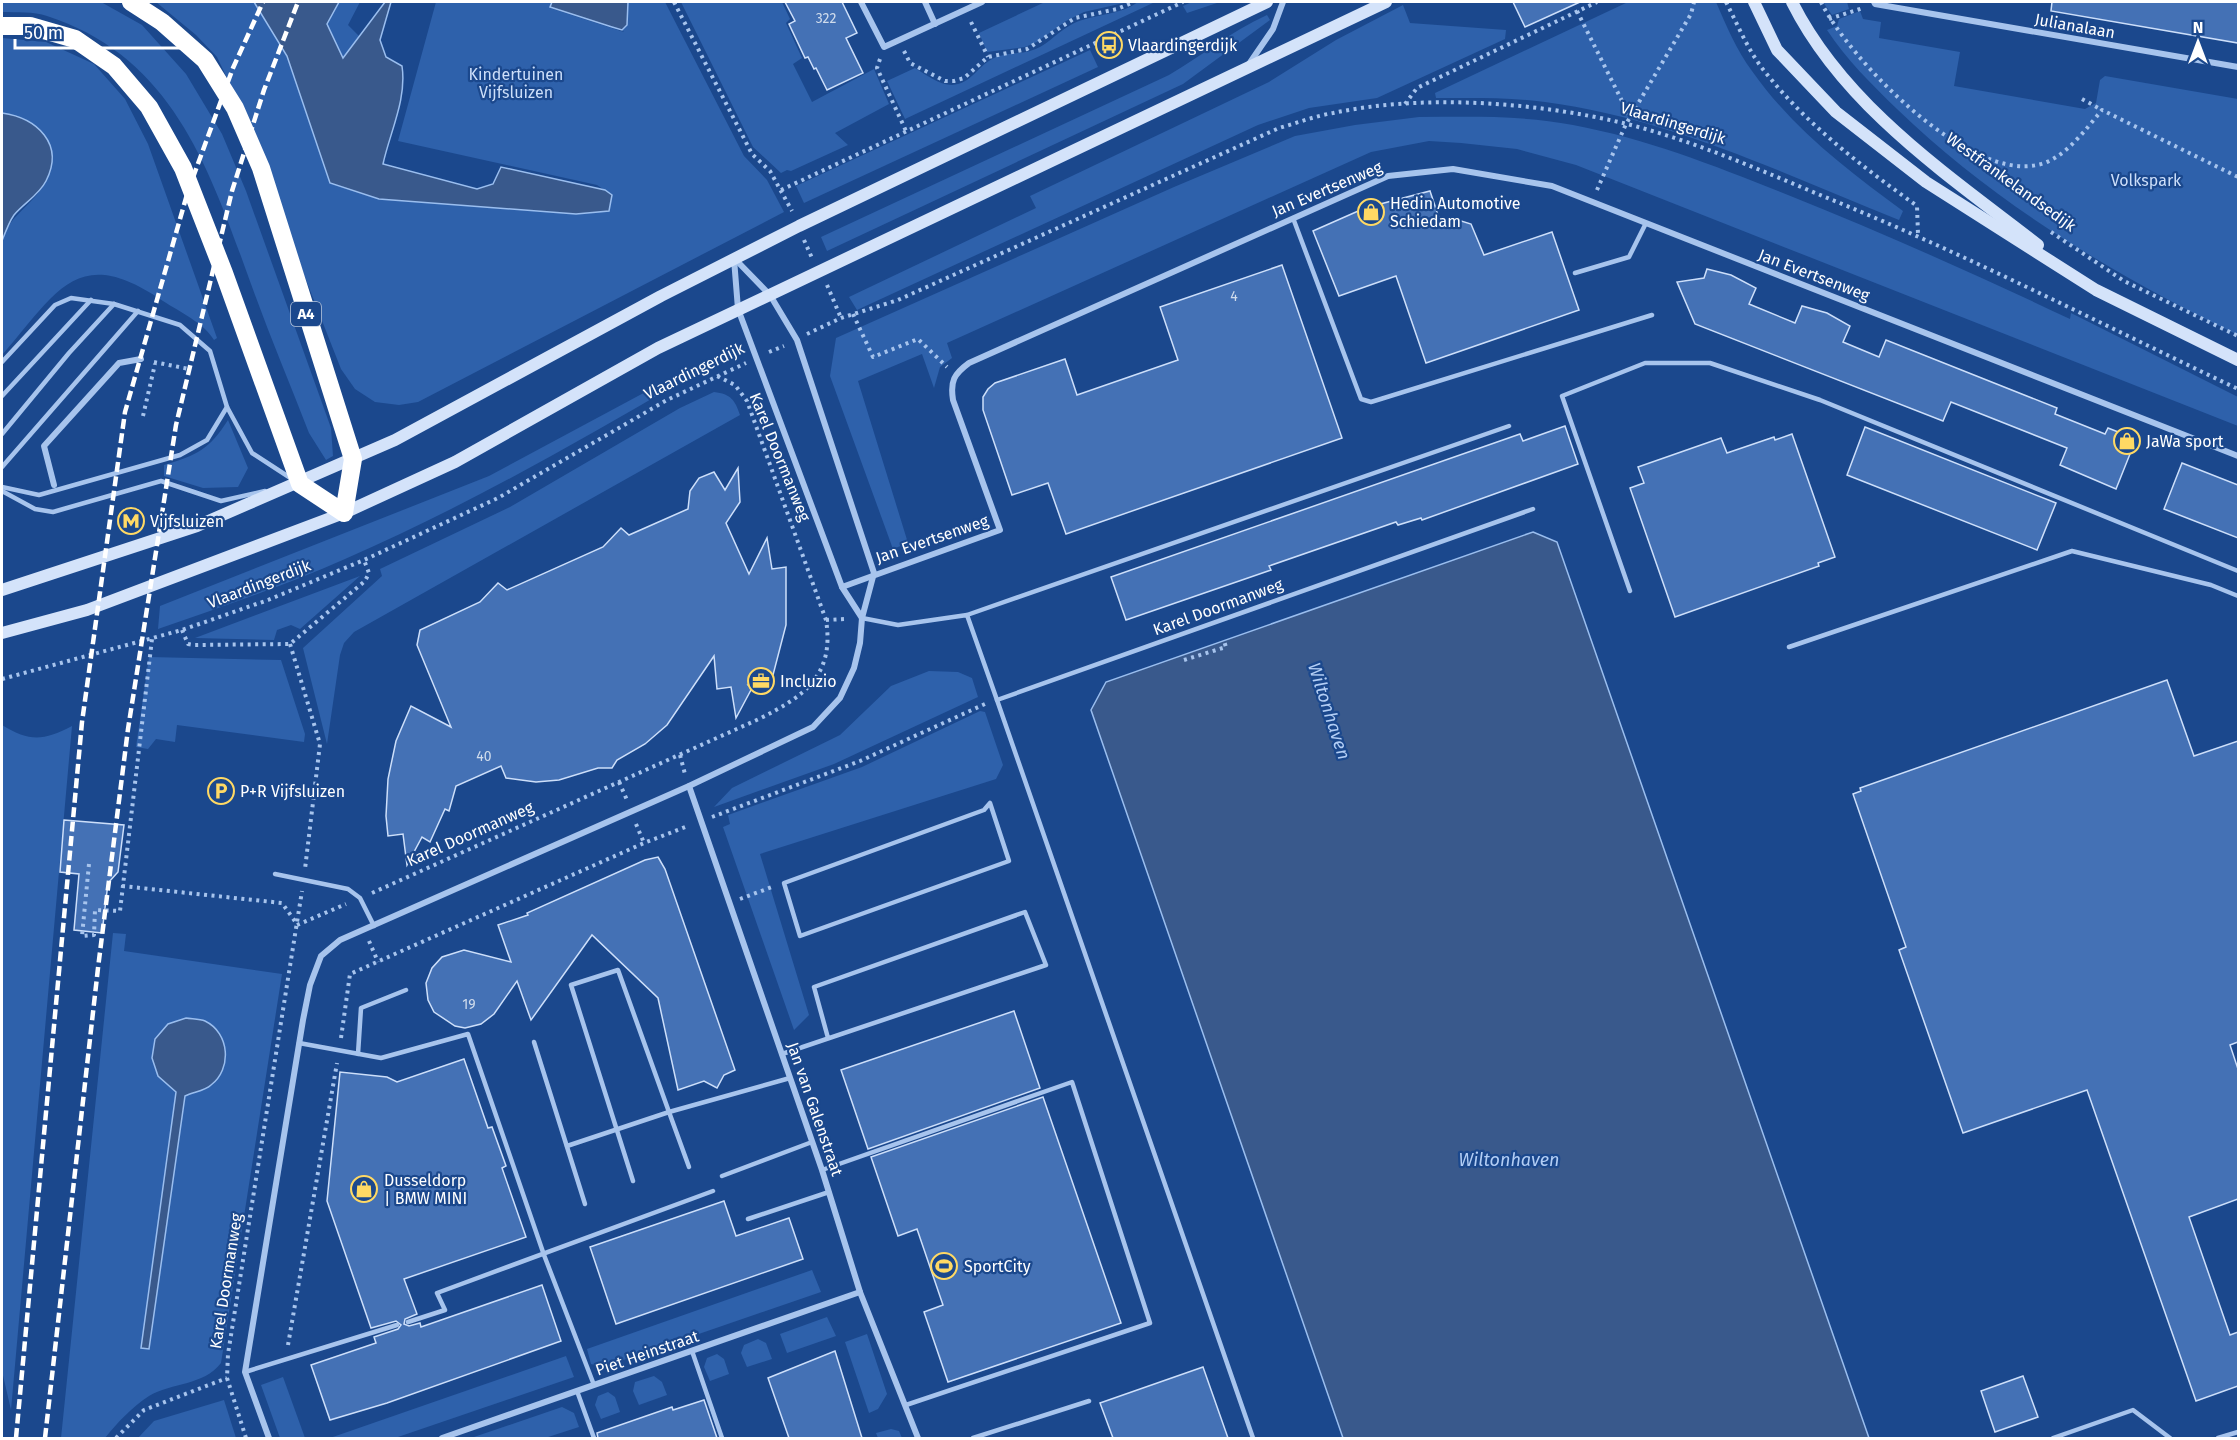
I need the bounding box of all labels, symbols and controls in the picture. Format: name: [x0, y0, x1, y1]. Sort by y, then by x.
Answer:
house number: 322: [816, 10, 836, 27]
street label: Julianalaan: [2033, 10, 2117, 42]
scale bar: [15, 12, 183, 50]
north arrow: [2168, 12, 2228, 72]
text: N: [2193, 18, 2203, 37]
text: 50 m: [24, 22, 63, 44]
bus stop icon: Vlaardingerdijk: [1094, 30, 1124, 60]
place label: Vlaardingerdijk: [1128, 36, 1238, 55]
park label: Kindertuinen Vijfsluizen: [469, 65, 563, 102]
street label: Vlaardingerdijk: [1618, 98, 1729, 148]
street label: Westfrankelandsedijk: [1942, 128, 2080, 236]
street label: Jan Evertsenweg: [1269, 157, 1386, 221]
park label: Volkspark: [2111, 171, 2182, 190]
place label: Hedin Automotive Schiedam: [1390, 194, 1521, 231]
shop icon: Hedin Automotive Schiedam: [1356, 197, 1386, 227]
street label: Jan Evertsenweg: [1756, 245, 1873, 305]
house number: 4: [1230, 288, 1238, 305]
road number: A4: [291, 302, 321, 326]
street label: Vlaardingerdijk: [641, 338, 748, 403]
street label: Karel Doormanweg: [746, 390, 815, 525]
shop icon: JaWa sport: [2112, 426, 2142, 456]
place label: JaWa sport: [2146, 432, 2224, 451]
metro station icon: Vijfsluizen: [116, 506, 146, 536]
street label: Jan Evertsenweg: [873, 511, 992, 567]
place label: Vijfsluizen: [150, 512, 224, 531]
street label: Vlaardingerdijk: [205, 555, 314, 612]
street label: Karel Doormanweg: [1150, 574, 1286, 639]
water label: Wiltonhaven: [1303, 660, 1355, 762]
office icon: Incluzio: [746, 666, 776, 696]
place label: Incluzio: [780, 672, 837, 691]
house number: 40: [476, 748, 492, 765]
parking icon: P+R Vijfsluizen: [206, 776, 236, 806]
place label: P+R Vijfsluizen: [240, 782, 345, 801]
street label: Karel Doormanweg: [404, 797, 537, 871]
house number: 19: [462, 996, 476, 1013]
street label: Jan van Galenstraat: [783, 1040, 847, 1179]
water label: Wiltonhaven: [1459, 1149, 1559, 1171]
place label: Dusseldorp | BMW MINI: [384, 1171, 467, 1208]
shop icon: Dusseldorp | BMW MINI: [349, 1174, 379, 1204]
street label: Karel Doormanweg: [206, 1211, 246, 1350]
sports icon: SportCity: [929, 1251, 959, 1281]
place label: SportCity: [964, 1257, 1031, 1276]
street label: Piet Heinstraat: [593, 1326, 701, 1380]

